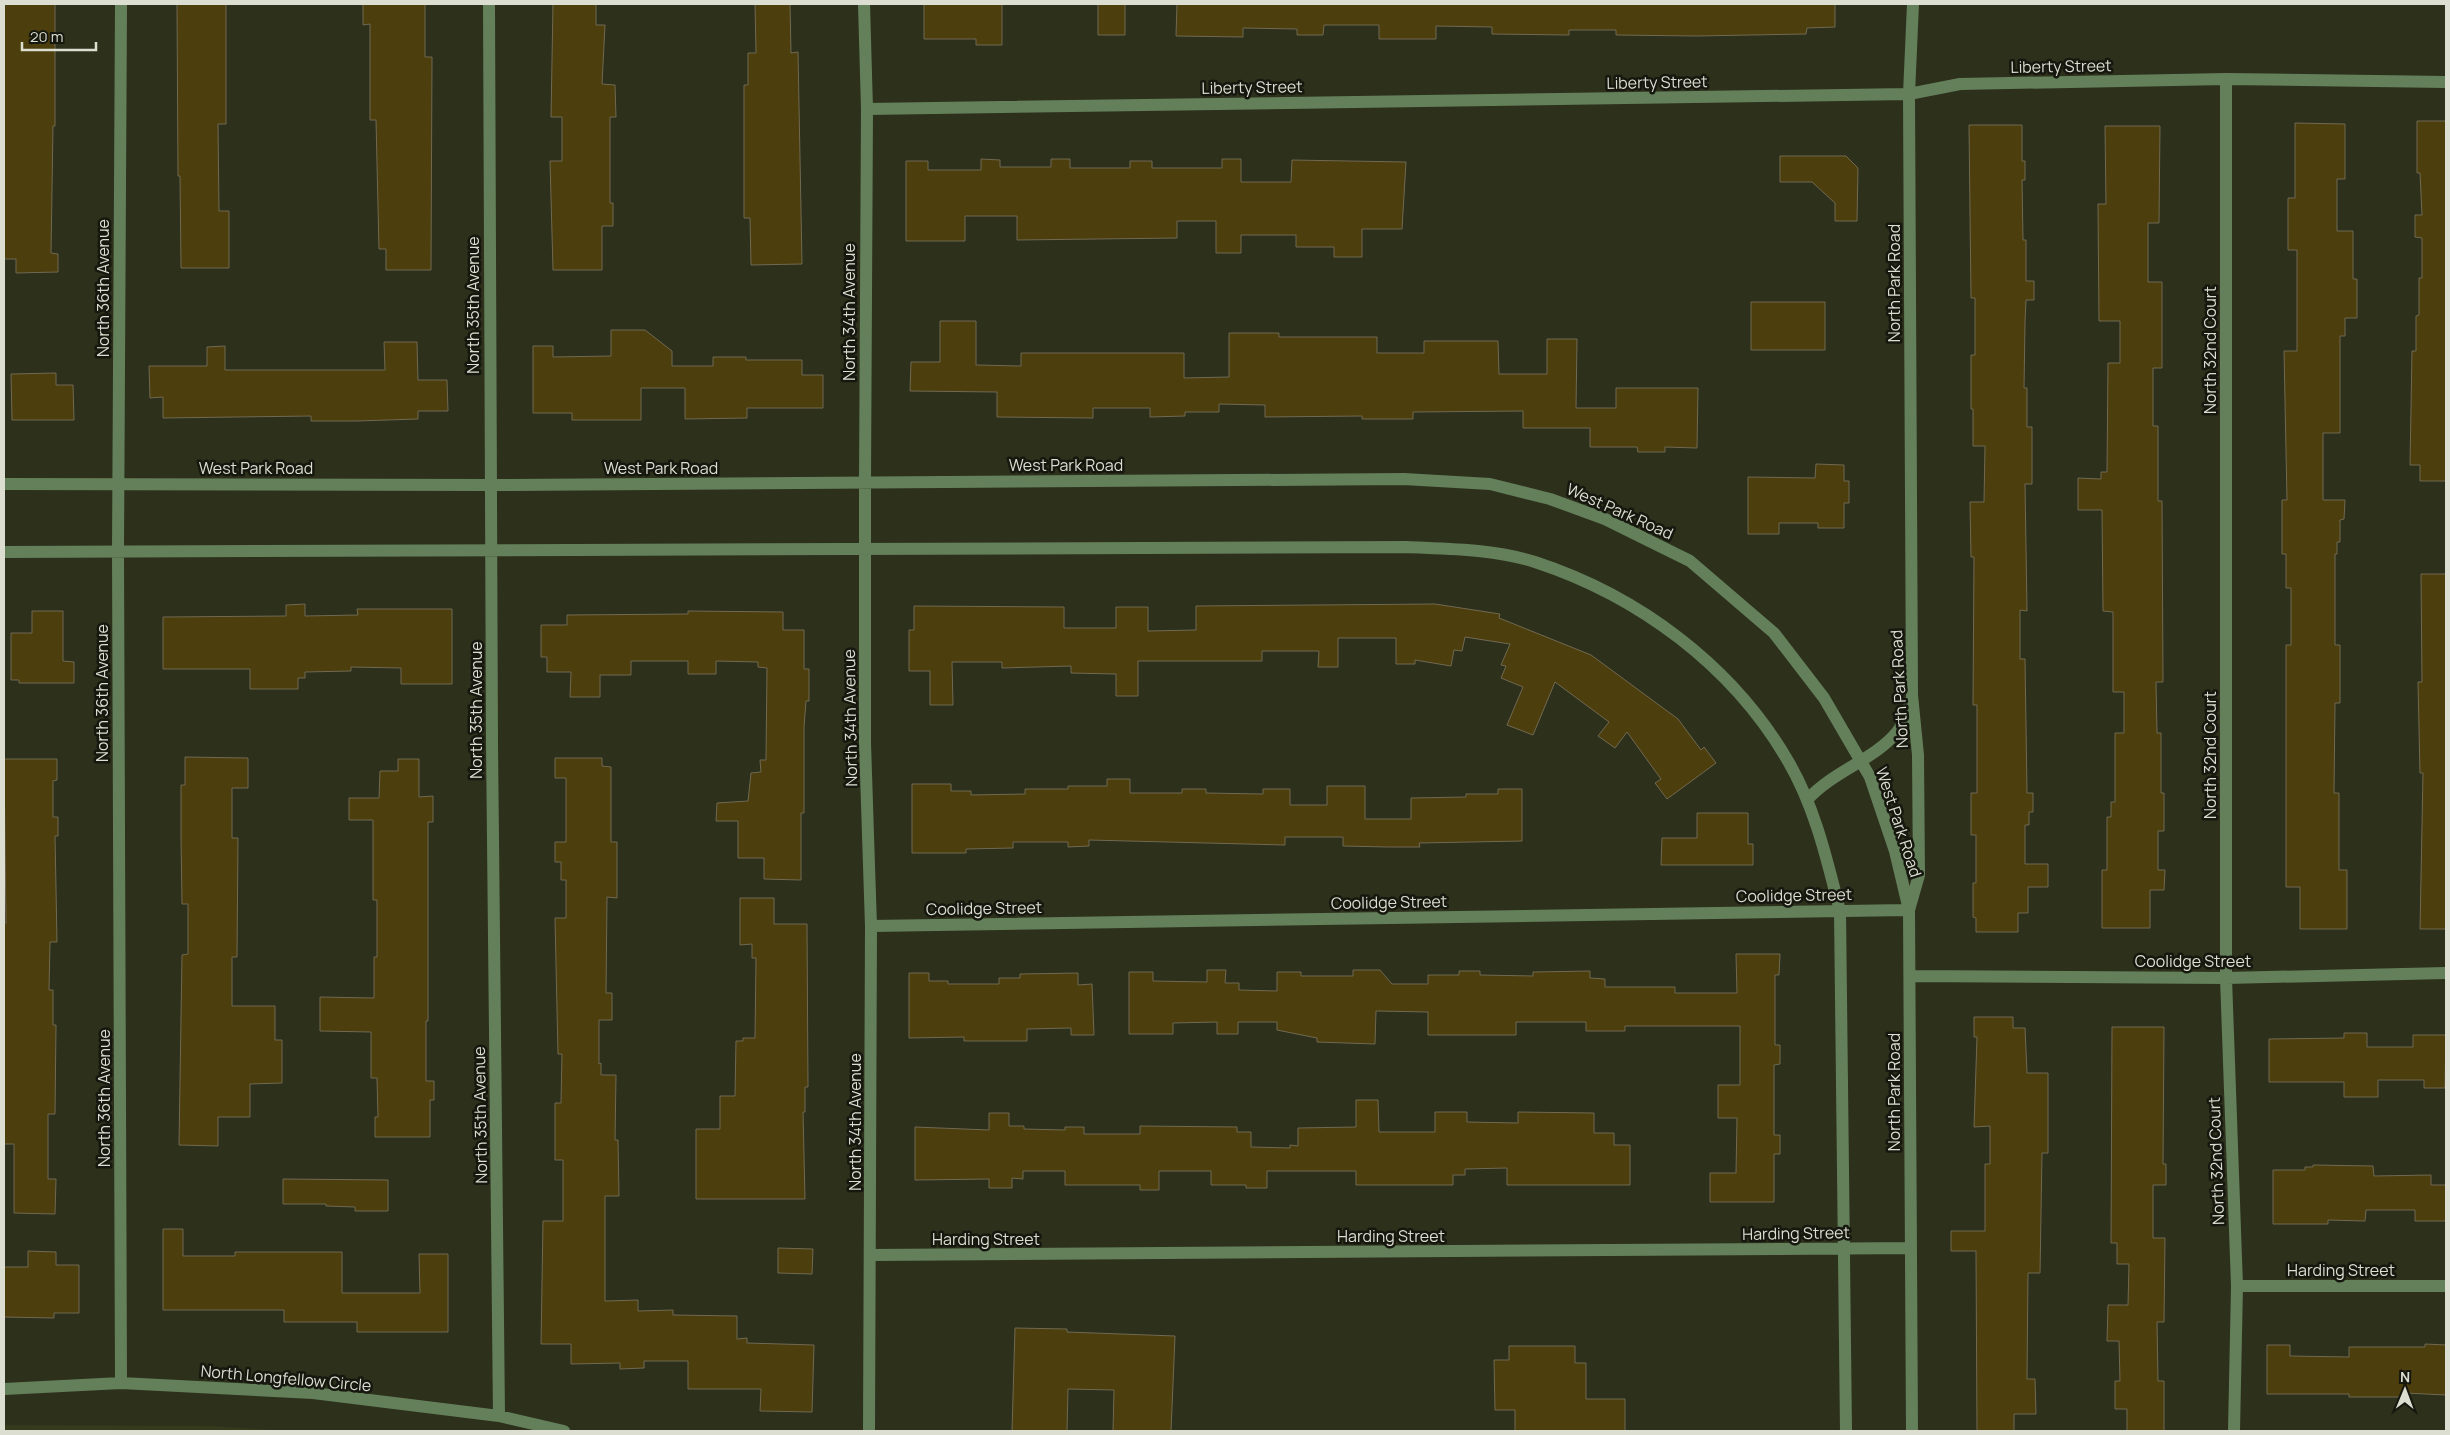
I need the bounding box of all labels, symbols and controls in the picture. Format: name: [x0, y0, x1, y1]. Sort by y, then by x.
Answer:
scale bar: [22, 20, 96, 52]
text: 20 m: [30, 26, 63, 47]
street label: Liberty Street: [2010, 54, 2112, 78]
street label: Liberty Street: [1606, 70, 1708, 94]
street label: Liberty Street: [1201, 75, 1303, 99]
street label: North 36th Avenue: [92, 219, 114, 357]
street label: North Park Road: [1883, 224, 1905, 342]
street label: North 35th Avenue: [462, 236, 484, 374]
street label: North 34th Avenue: [838, 243, 860, 381]
street label: North 32nd Court: [2199, 286, 2221, 414]
street label: West Park Road: [1009, 454, 1123, 476]
street label: West Park Road: [199, 457, 313, 479]
street label: West Park Road: [604, 457, 718, 479]
street label: West Park Road: [1563, 478, 1677, 544]
street label: North 36th Avenue: [91, 624, 113, 762]
street label: North Park Road: [1885, 629, 1913, 749]
street label: North 35th Avenue: [465, 641, 487, 779]
street label: North 34th Avenue: [838, 649, 862, 787]
street label: North 32nd Court: [2199, 691, 2221, 819]
street label: West Park Road: [1871, 764, 1927, 880]
street label: Coolidge Street: [1736, 883, 1852, 907]
street label: Coolidge Street: [1331, 890, 1447, 914]
street label: Coolidge Street: [926, 896, 1042, 920]
street label: Coolidge Street: [2135, 950, 2251, 972]
street label: North 36th Avenue: [93, 1029, 115, 1167]
street label: North Park Road: [1883, 1033, 1905, 1151]
street label: North 35th Avenue: [468, 1046, 492, 1184]
street label: North 34th Avenue: [844, 1053, 866, 1191]
street label: North 32nd Court: [2203, 1097, 2229, 1225]
street label: Harding Street: [1742, 1221, 1850, 1245]
street label: Harding Street: [1337, 1225, 1445, 1247]
street label: Harding Street: [932, 1228, 1040, 1250]
street label: Harding Street: [2287, 1259, 2395, 1281]
street label: North Longfellow Circle: [200, 1360, 372, 1396]
north arrow: [2380, 1365, 2430, 1415]
text: N: [2400, 1367, 2410, 1386]

